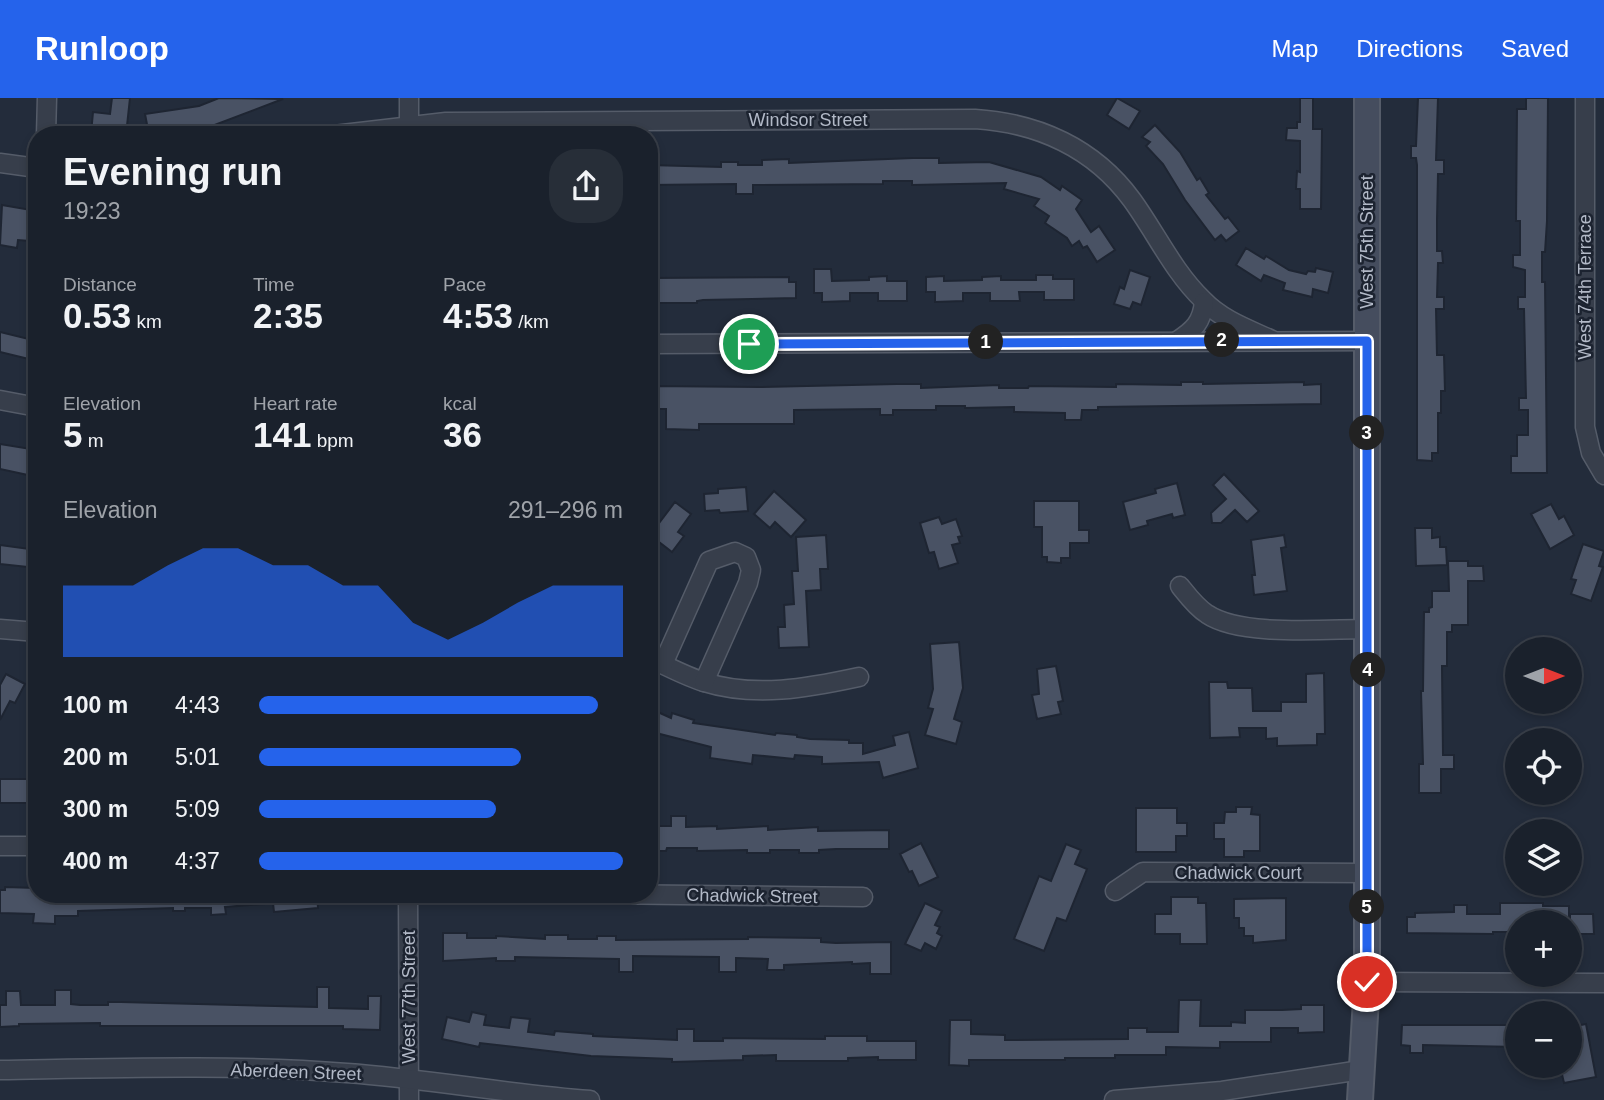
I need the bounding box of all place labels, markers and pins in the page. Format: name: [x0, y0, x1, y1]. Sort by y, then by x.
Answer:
pin: [719, 314, 779, 374]
pin: 2: [1204, 322, 1240, 358]
pin: 1: [968, 324, 1004, 360]
pin: 3: [1350, 416, 1384, 450]
pin: 4: [1350, 652, 1386, 688]
pin: 5: [1350, 890, 1384, 924]
pin: [1337, 952, 1397, 1012]

